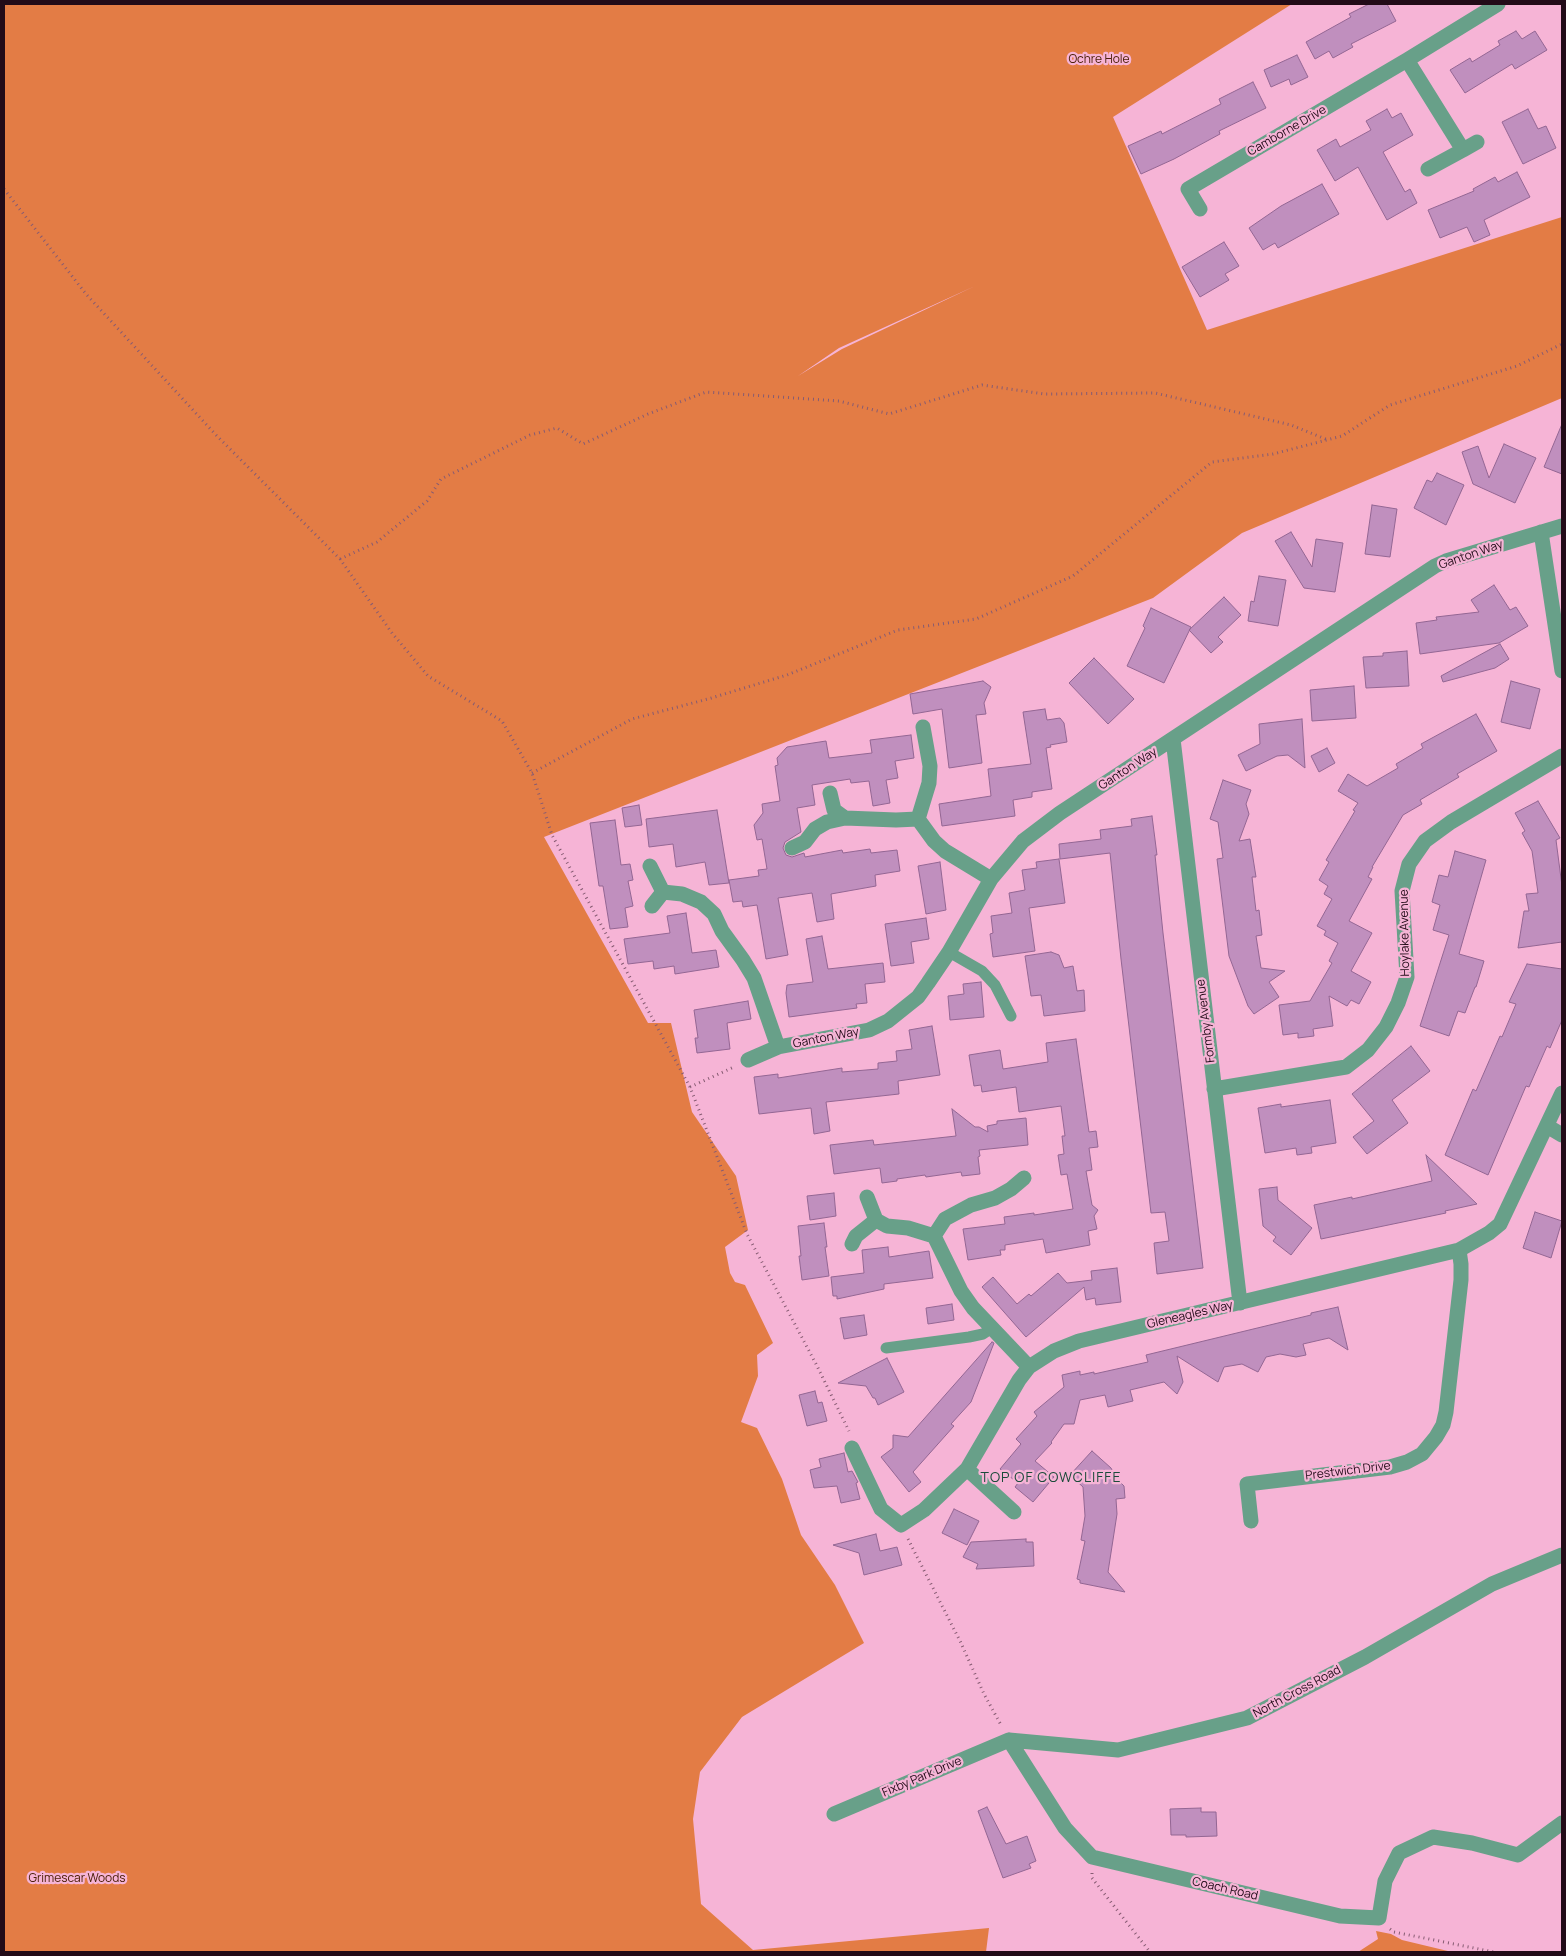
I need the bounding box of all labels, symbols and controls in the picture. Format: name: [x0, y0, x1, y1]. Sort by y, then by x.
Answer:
park label: Ochre Hole: [1068, 53, 1130, 67]
street label: Camborne Drive: [1245, 103, 1329, 159]
street label: Ganton Way: [1437, 537, 1505, 573]
street label: Ganton Way: [1096, 745, 1160, 793]
street label: Hoylake Avenue: [1397, 889, 1413, 977]
street label: Formby Avenue: [1194, 978, 1218, 1064]
street label: Ganton Way: [792, 1025, 860, 1051]
street label: Gleneagles Way: [1146, 1298, 1234, 1332]
street label: Prestwich Drive: [1305, 1459, 1391, 1483]
district label: TOP OF COWCLIFFE: [979, 1470, 1123, 1486]
street label: North Cross Road: [1251, 1663, 1343, 1721]
street label: Fixby Park Drive: [880, 1754, 964, 1800]
park label: Grimescar Woods: [28, 1872, 126, 1886]
street label: Coach Road: [1191, 1874, 1259, 1904]

